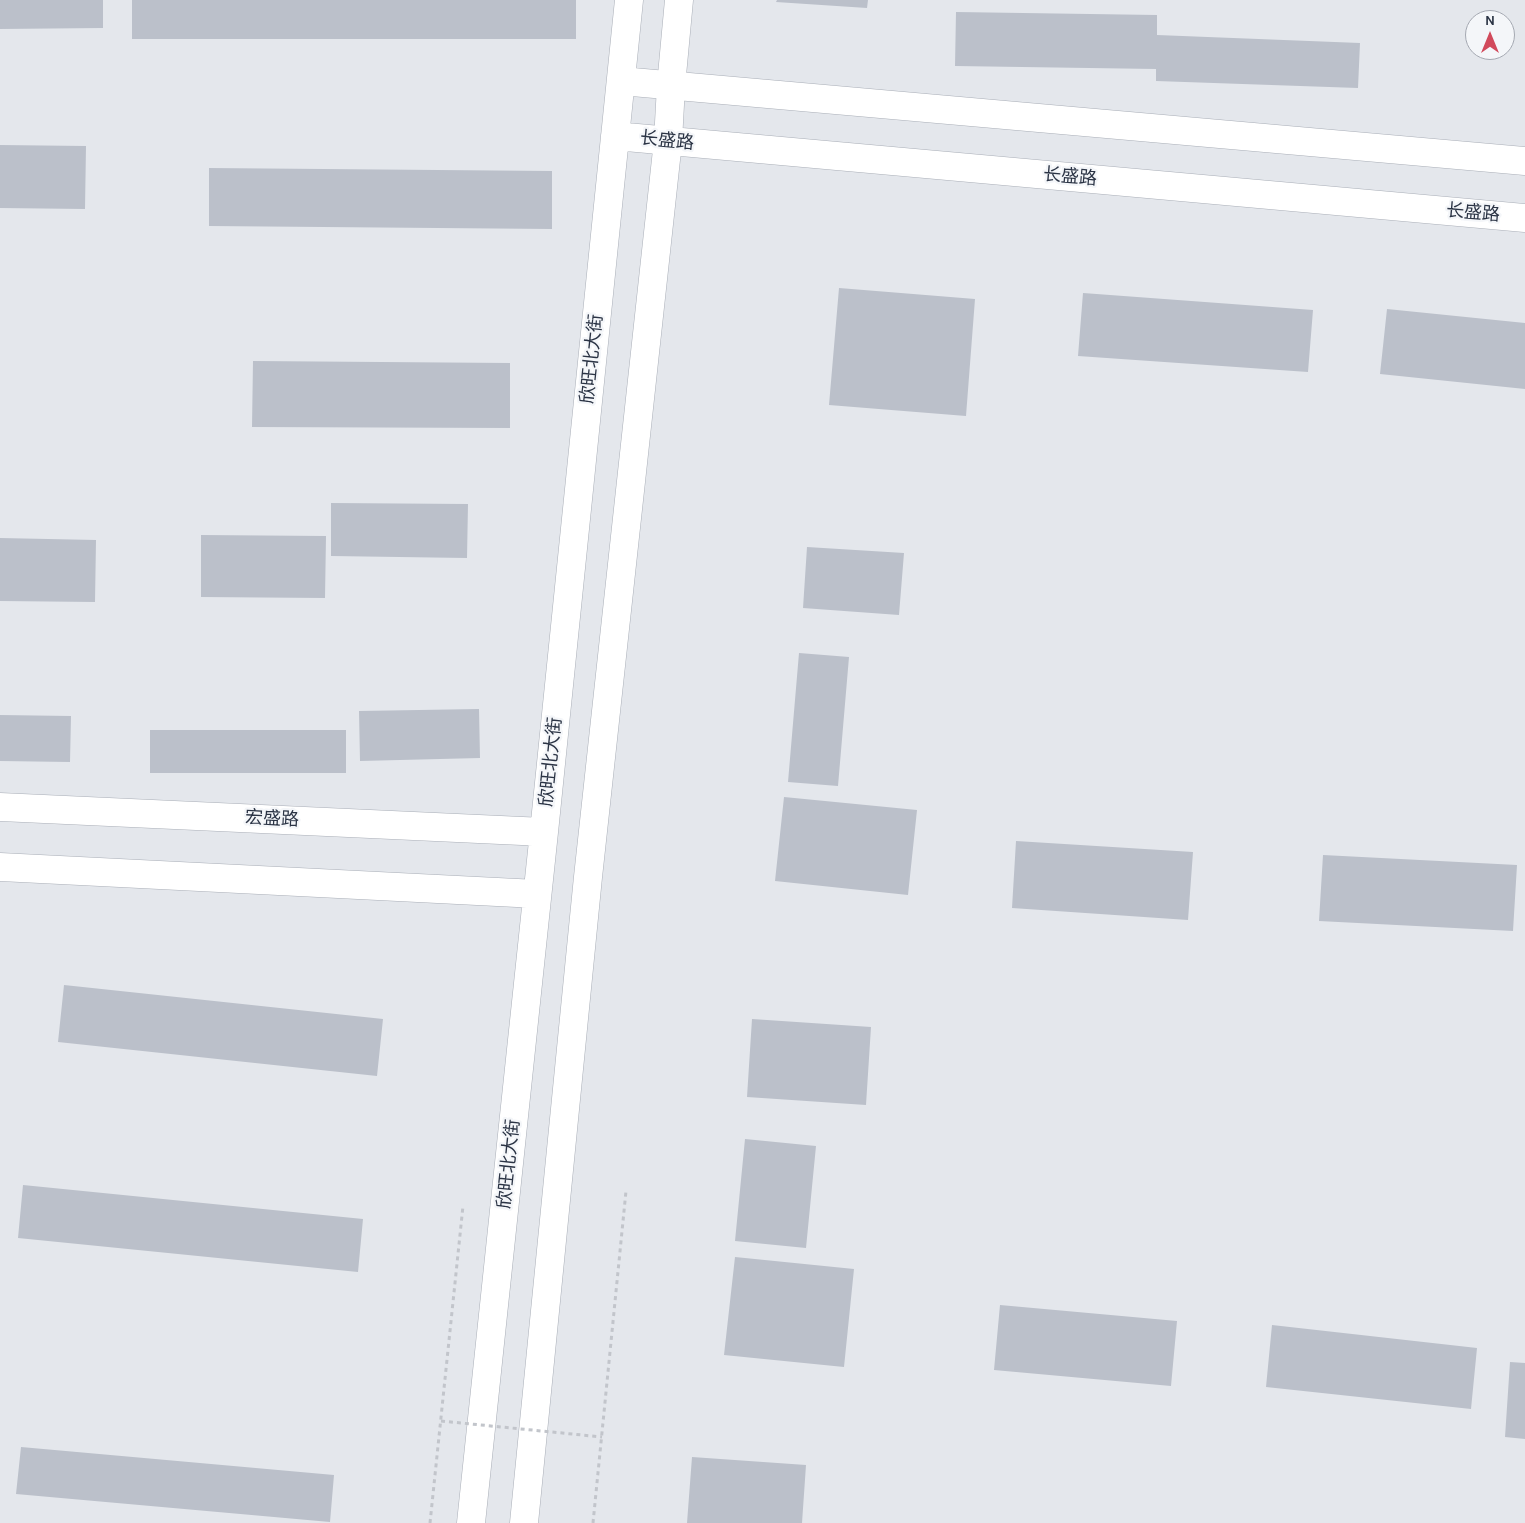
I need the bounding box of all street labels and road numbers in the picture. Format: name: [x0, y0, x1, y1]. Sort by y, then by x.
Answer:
street label: 长盛路: [639, 127, 695, 155]
street label: 长盛路: [1042, 164, 1098, 190]
street label: 长盛路: [1445, 200, 1501, 226]
street label: 欣旺北大街: [577, 313, 607, 405]
street label: 欣旺北大街: [536, 716, 566, 808]
street label: 宏盛路: [244, 807, 300, 831]
street label: 欣旺北大街: [494, 1118, 524, 1210]

